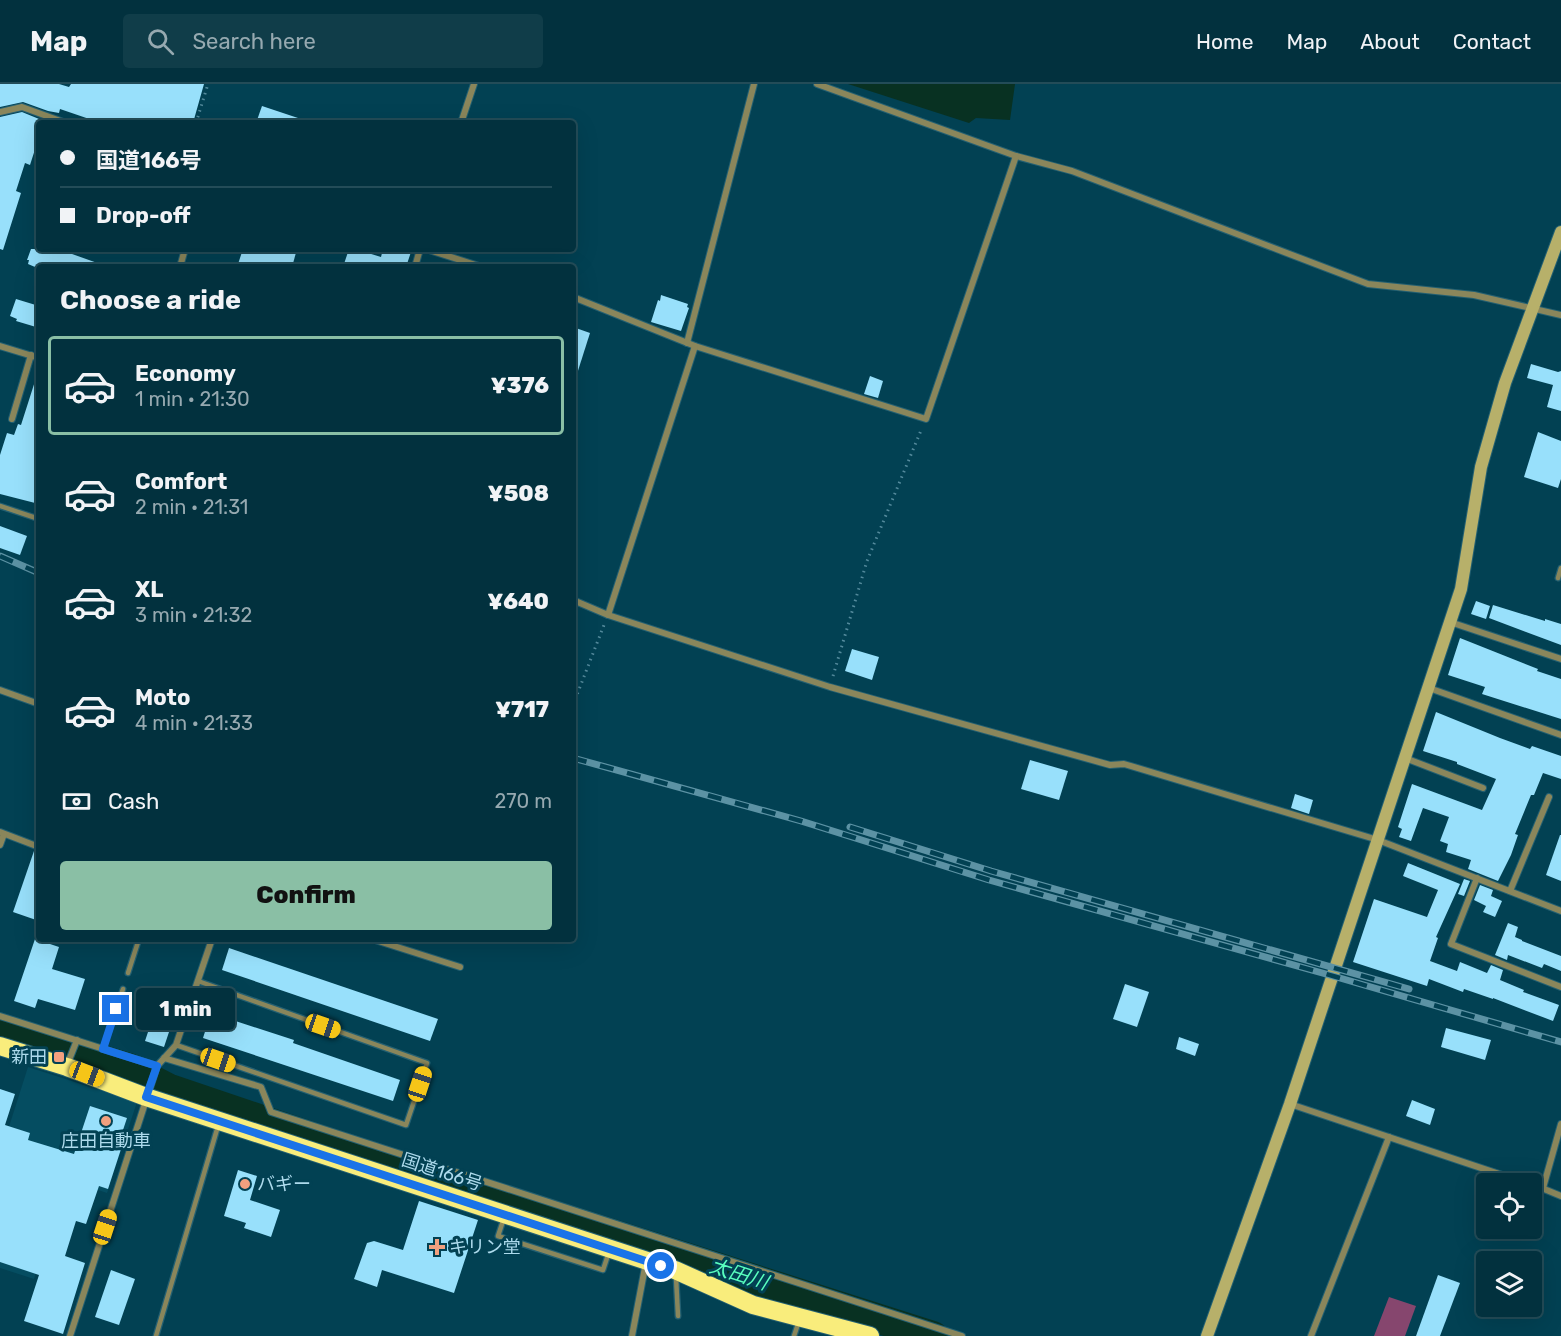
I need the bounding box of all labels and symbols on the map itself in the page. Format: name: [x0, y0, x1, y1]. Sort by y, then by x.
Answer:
callout: 1 min: [137, 988, 236, 1030]
route end: [102, 995, 129, 1022]
car: [303, 1012, 343, 1040]
place label: 新田: [11, 1046, 47, 1068]
car: [198, 1046, 238, 1074]
marker: 新田: [52, 1050, 66, 1064]
car: [67, 1059, 107, 1089]
car: [406, 1064, 434, 1104]
marker: 庄田自動車: [99, 1114, 113, 1128]
place label: 庄田自動車: [61, 1130, 151, 1152]
street label: 国道166号: [399, 1149, 485, 1195]
place label: バギー: [257, 1173, 311, 1195]
marker: バギー: [238, 1177, 252, 1191]
car: [91, 1207, 119, 1247]
place label: キリン堂: [449, 1236, 521, 1258]
marker: キリン堂: [430, 1240, 444, 1254]
route start: [647, 1252, 674, 1279]
water label: 太田川: [707, 1253, 773, 1295]

